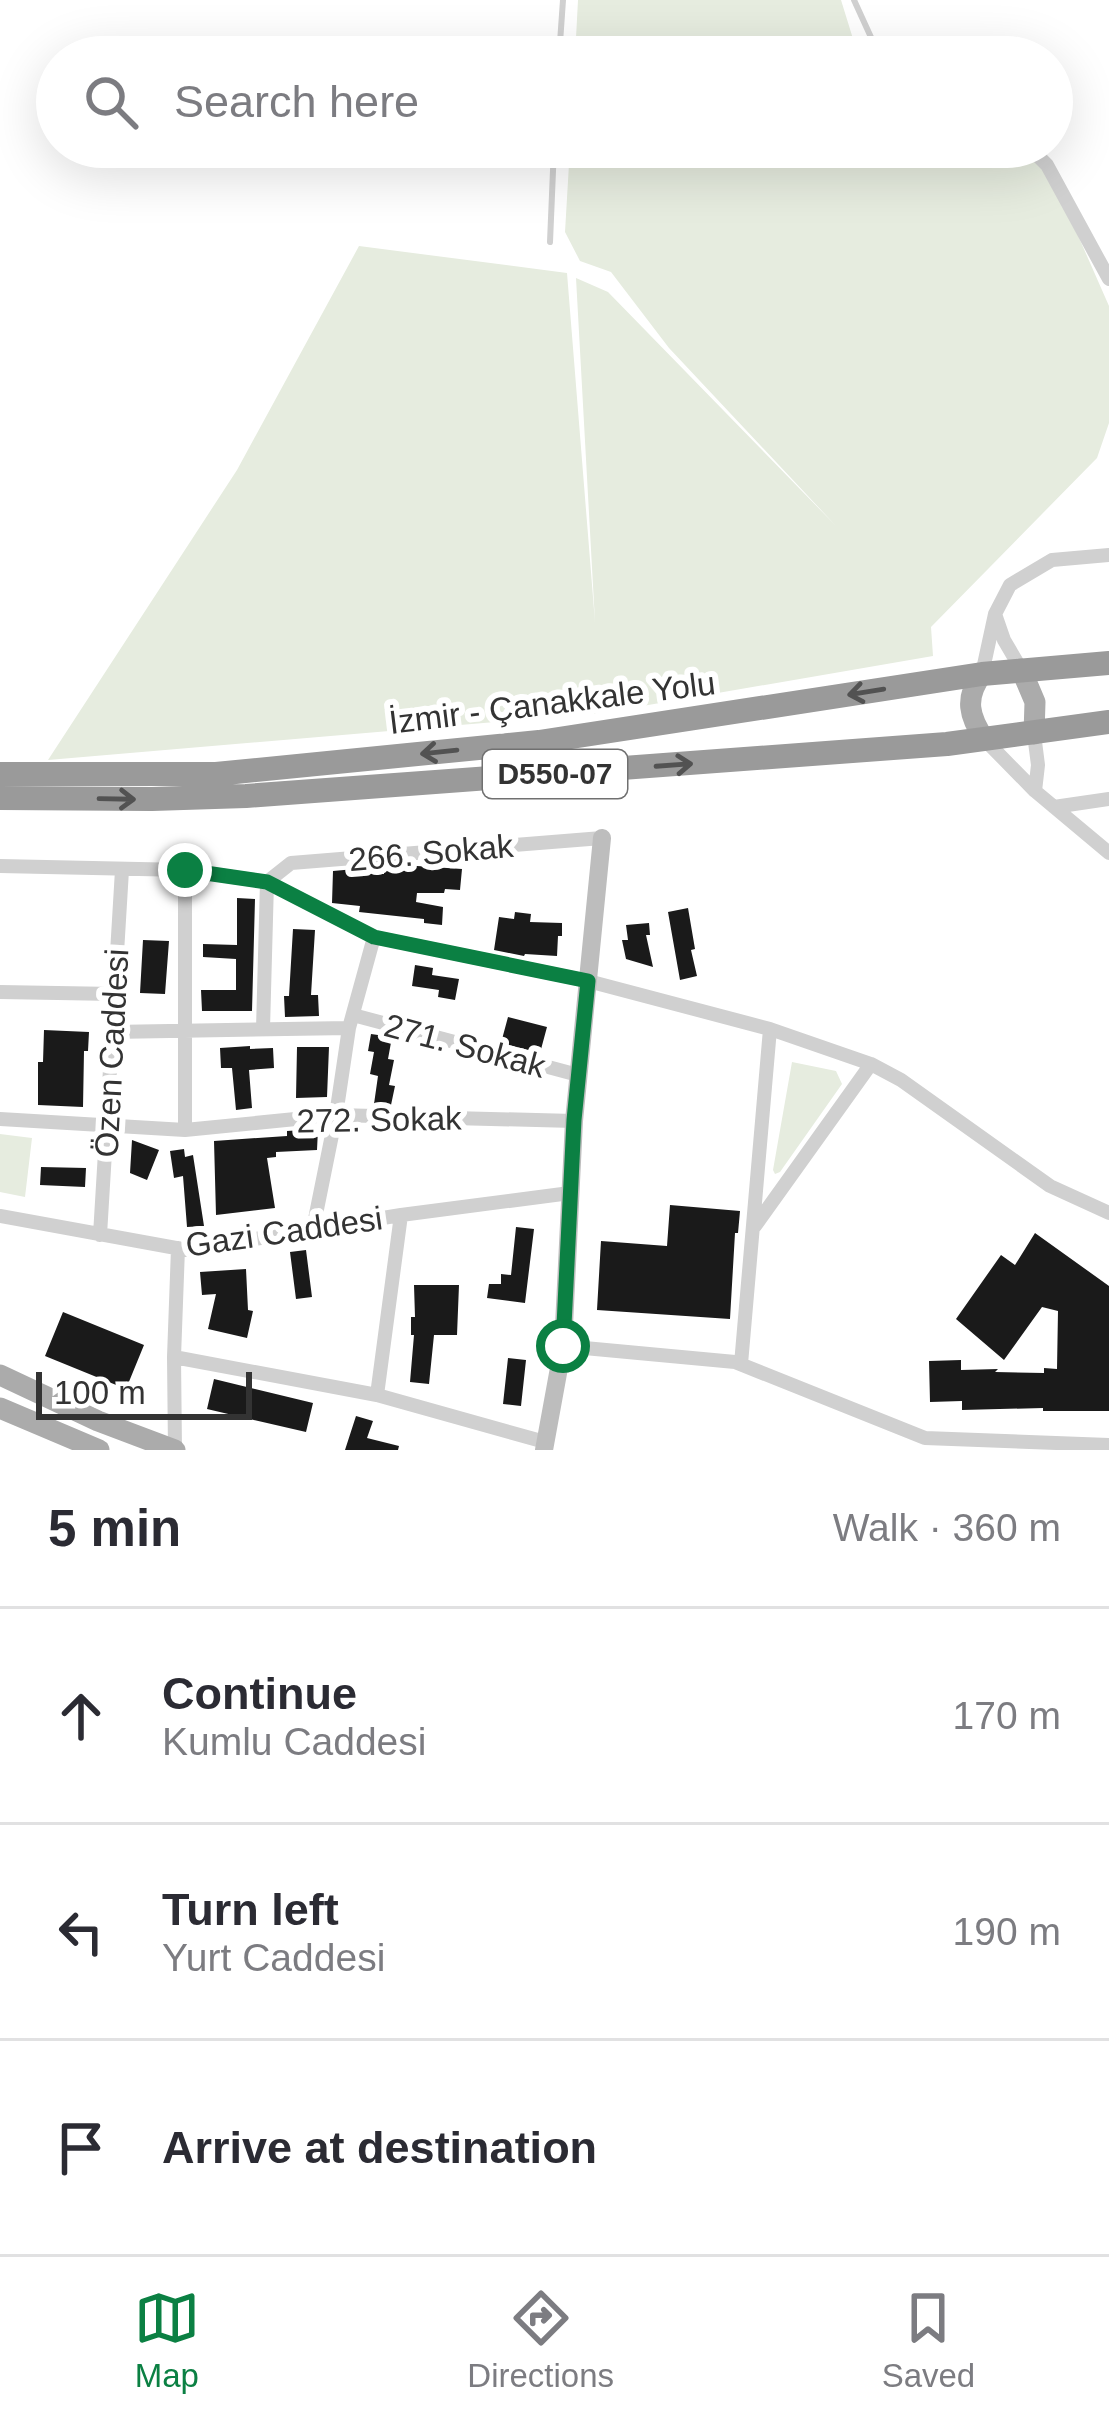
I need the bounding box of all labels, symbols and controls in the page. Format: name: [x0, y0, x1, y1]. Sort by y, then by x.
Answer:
search box: [36, 36, 1073, 168]
icon: search: [78, 69, 144, 135]
text: Search here: [174, 76, 419, 127]
street label: İzmir - Çanakkale Yolu: [387, 664, 717, 741]
one-way arrow: [847, 681, 886, 704]
one-way arrow: [420, 741, 459, 764]
road number: D550-07: [483, 750, 627, 798]
one-way arrow: [654, 753, 693, 776]
one-way arrow: [97, 788, 136, 810]
street label: 266. Sokak: [347, 827, 515, 878]
route end: [158, 843, 212, 897]
street label: Özen Caddesi: [88, 948, 135, 1158]
street label: 271. Sokak: [380, 1006, 550, 1085]
street label: 272. Sokak: [296, 1100, 462, 1139]
street label: Gazi Caddesi: [183, 1199, 385, 1264]
route start: [536, 1319, 590, 1373]
scale bar: [36, 1366, 252, 1419]
text: 100 m: [54, 1374, 146, 1411]
text: 5 min: [48, 1500, 181, 1557]
text: Walk · 360 m: [833, 1506, 1061, 1549]
text: Continue: [162, 1668, 357, 1719]
icon: ahead: [48, 1683, 114, 1749]
text: 170 m: [953, 1694, 1061, 1737]
text: Kumlu Caddesi: [162, 1720, 426, 1763]
text: Turn left: [162, 1884, 339, 1935]
icon: left: [48, 1899, 114, 1965]
text: 190 m: [953, 1910, 1061, 1953]
text: Yurt Caddesi: [162, 1936, 385, 1979]
icon: arrive: [48, 2115, 114, 2181]
text: Arrive at destination: [162, 2122, 597, 2173]
tab: Map: [134, 2285, 200, 2395]
tab: Directions: [467, 2285, 614, 2395]
tab: Saved: [882, 2285, 975, 2395]

